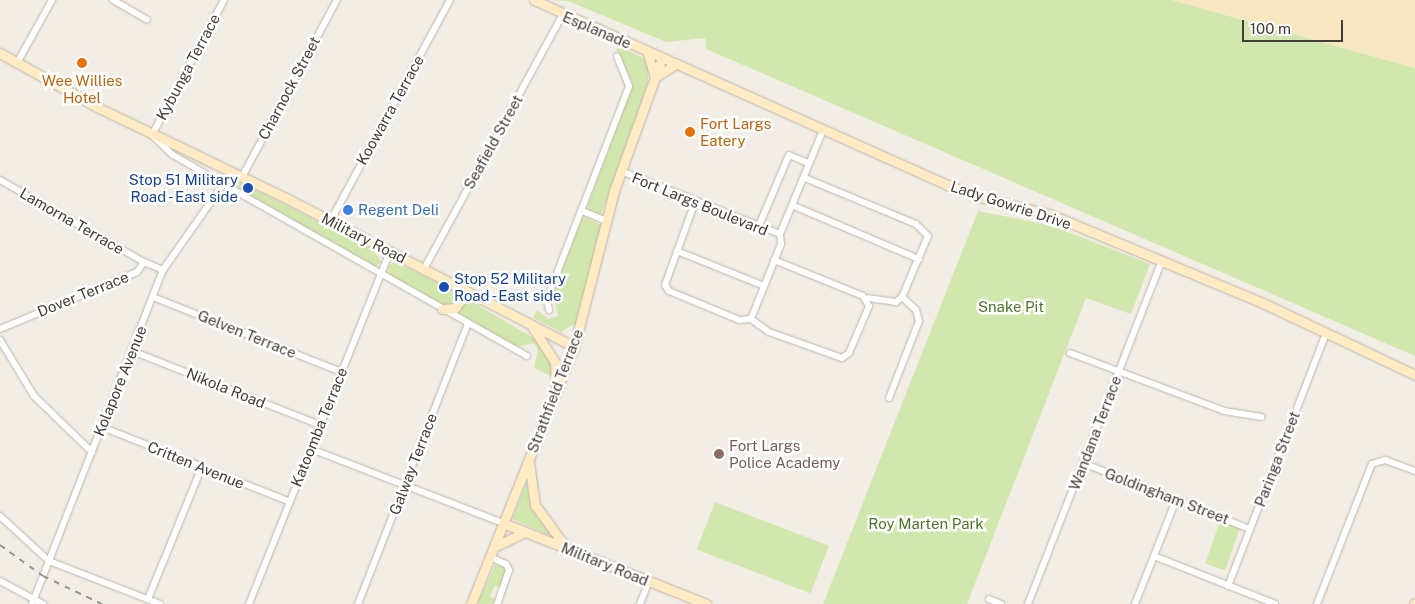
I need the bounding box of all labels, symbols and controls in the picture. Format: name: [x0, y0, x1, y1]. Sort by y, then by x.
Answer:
street label: Esplanade: [560, 7, 634, 53]
scale bar: [1245, 10, 1346, 42]
street label: Kybunga Terrace: [152, 11, 224, 123]
text: 100 m: [1250, 20, 1291, 37]
street label: Charnock Street: [254, 33, 324, 143]
street label: Koowarra Terrace: [352, 52, 428, 168]
marker: Wee Willies Hotel: [76, 57, 88, 69]
place label: Wee Willies Hotel: [42, 71, 122, 106]
street label: Seafield Street: [460, 92, 526, 192]
place label: Fort Largs Eatery: [700, 114, 771, 149]
marker: Fort Largs Eatery: [684, 126, 696, 138]
street label: Fort Largs Boulevard: [629, 168, 771, 240]
place label: Stop 51 Military Road - East side: [126, 170, 238, 205]
street label: Lady Gowrie Drive: [948, 177, 1074, 233]
marker: Stop 51 Military Road - East side: [242, 182, 254, 194]
street label: Lamorna Terrace: [17, 184, 127, 258]
place label: Regent Deli: [358, 201, 439, 219]
marker: Regent Deli: [342, 204, 354, 216]
street label: Military Road: [319, 209, 409, 267]
street label: Dover Terrace: [35, 268, 131, 320]
place label: Stop 52 Military Road - East side: [454, 269, 566, 304]
marker: Stop 52 Military Road - East side: [438, 281, 450, 293]
park label: Snake Pit: [978, 298, 1044, 316]
street label: Gelven Terrace: [195, 306, 299, 362]
street label: Kolapore Avenue: [90, 323, 150, 439]
street label: Strathfield Terrace: [523, 327, 587, 455]
street label: Nikola Road: [184, 364, 268, 412]
street label: Katoomba Terrace: [287, 365, 351, 489]
street label: Wandana Terrace: [1065, 373, 1125, 493]
street label: Paringa Street: [1251, 409, 1303, 509]
street label: Galway Terrace: [385, 411, 441, 517]
place label: Fort Largs Police Academy: [729, 436, 840, 471]
street label: Critten Avenue: [145, 437, 247, 493]
marker: Fort Largs Police Academy: [713, 448, 725, 460]
street label: Goldingham Street: [1102, 464, 1232, 528]
park label: Roy Marten Park: [868, 515, 984, 533]
street label: Military Road: [559, 538, 651, 590]

